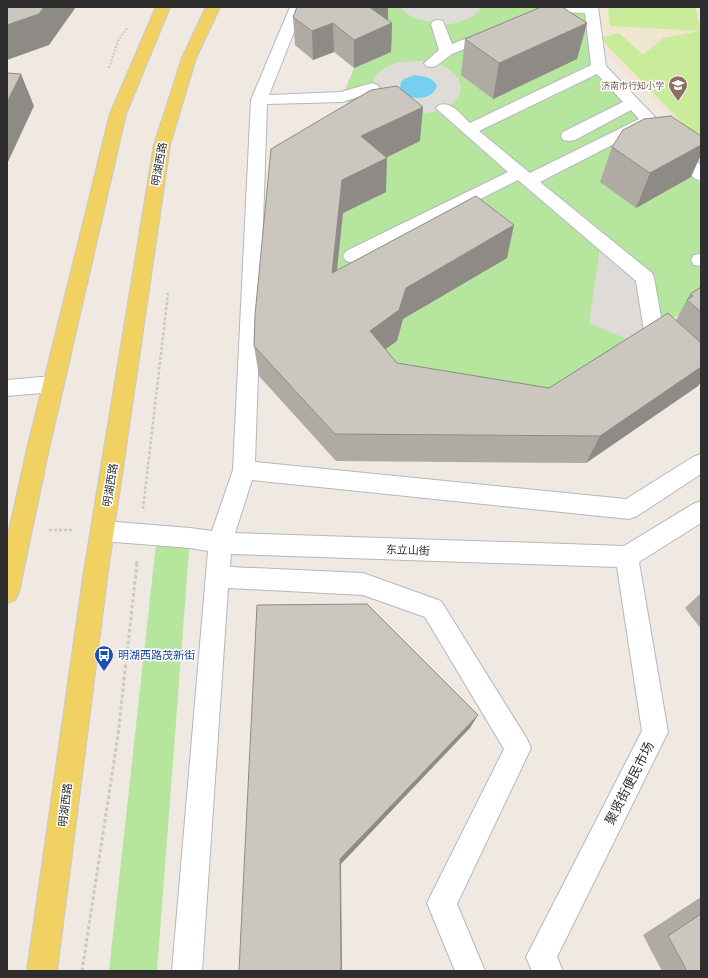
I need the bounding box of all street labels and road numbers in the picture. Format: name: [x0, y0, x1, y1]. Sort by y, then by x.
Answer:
street label: 明湖西路: [148, 141, 170, 187]
street label: 明湖西路: [100, 462, 120, 508]
street label: 东立山街: [386, 542, 430, 558]
street label: 聚贤街便民市场: [601, 739, 657, 827]
street label: 明湖西路: [55, 782, 75, 828]

